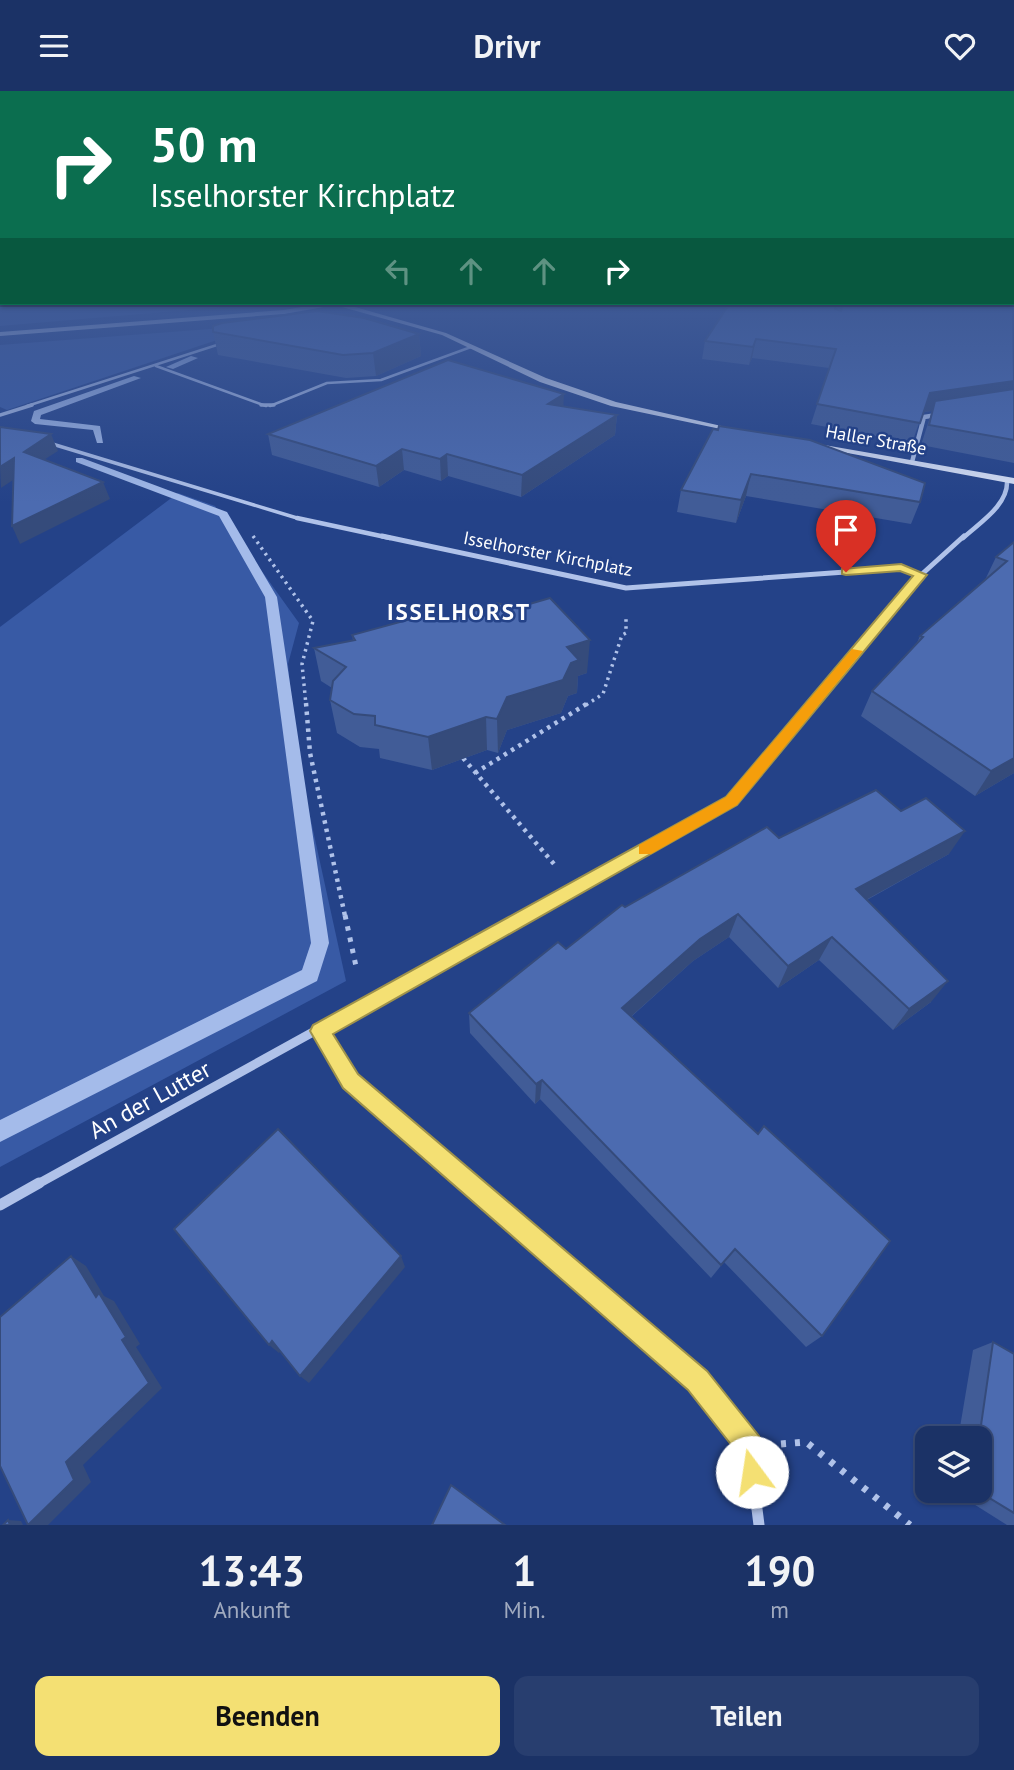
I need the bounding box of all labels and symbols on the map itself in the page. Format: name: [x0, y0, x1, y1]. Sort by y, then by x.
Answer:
street label: Haller Straße: [824, 419, 928, 460]
pin: [816, 500, 876, 572]
street label: Isselhorster Kirchplatz: [462, 526, 635, 581]
district label: ISSELHORST: [387, 597, 531, 626]
street label: An der Lutter: [83, 1053, 216, 1146]
position arrow: [715, 1435, 789, 1509]

